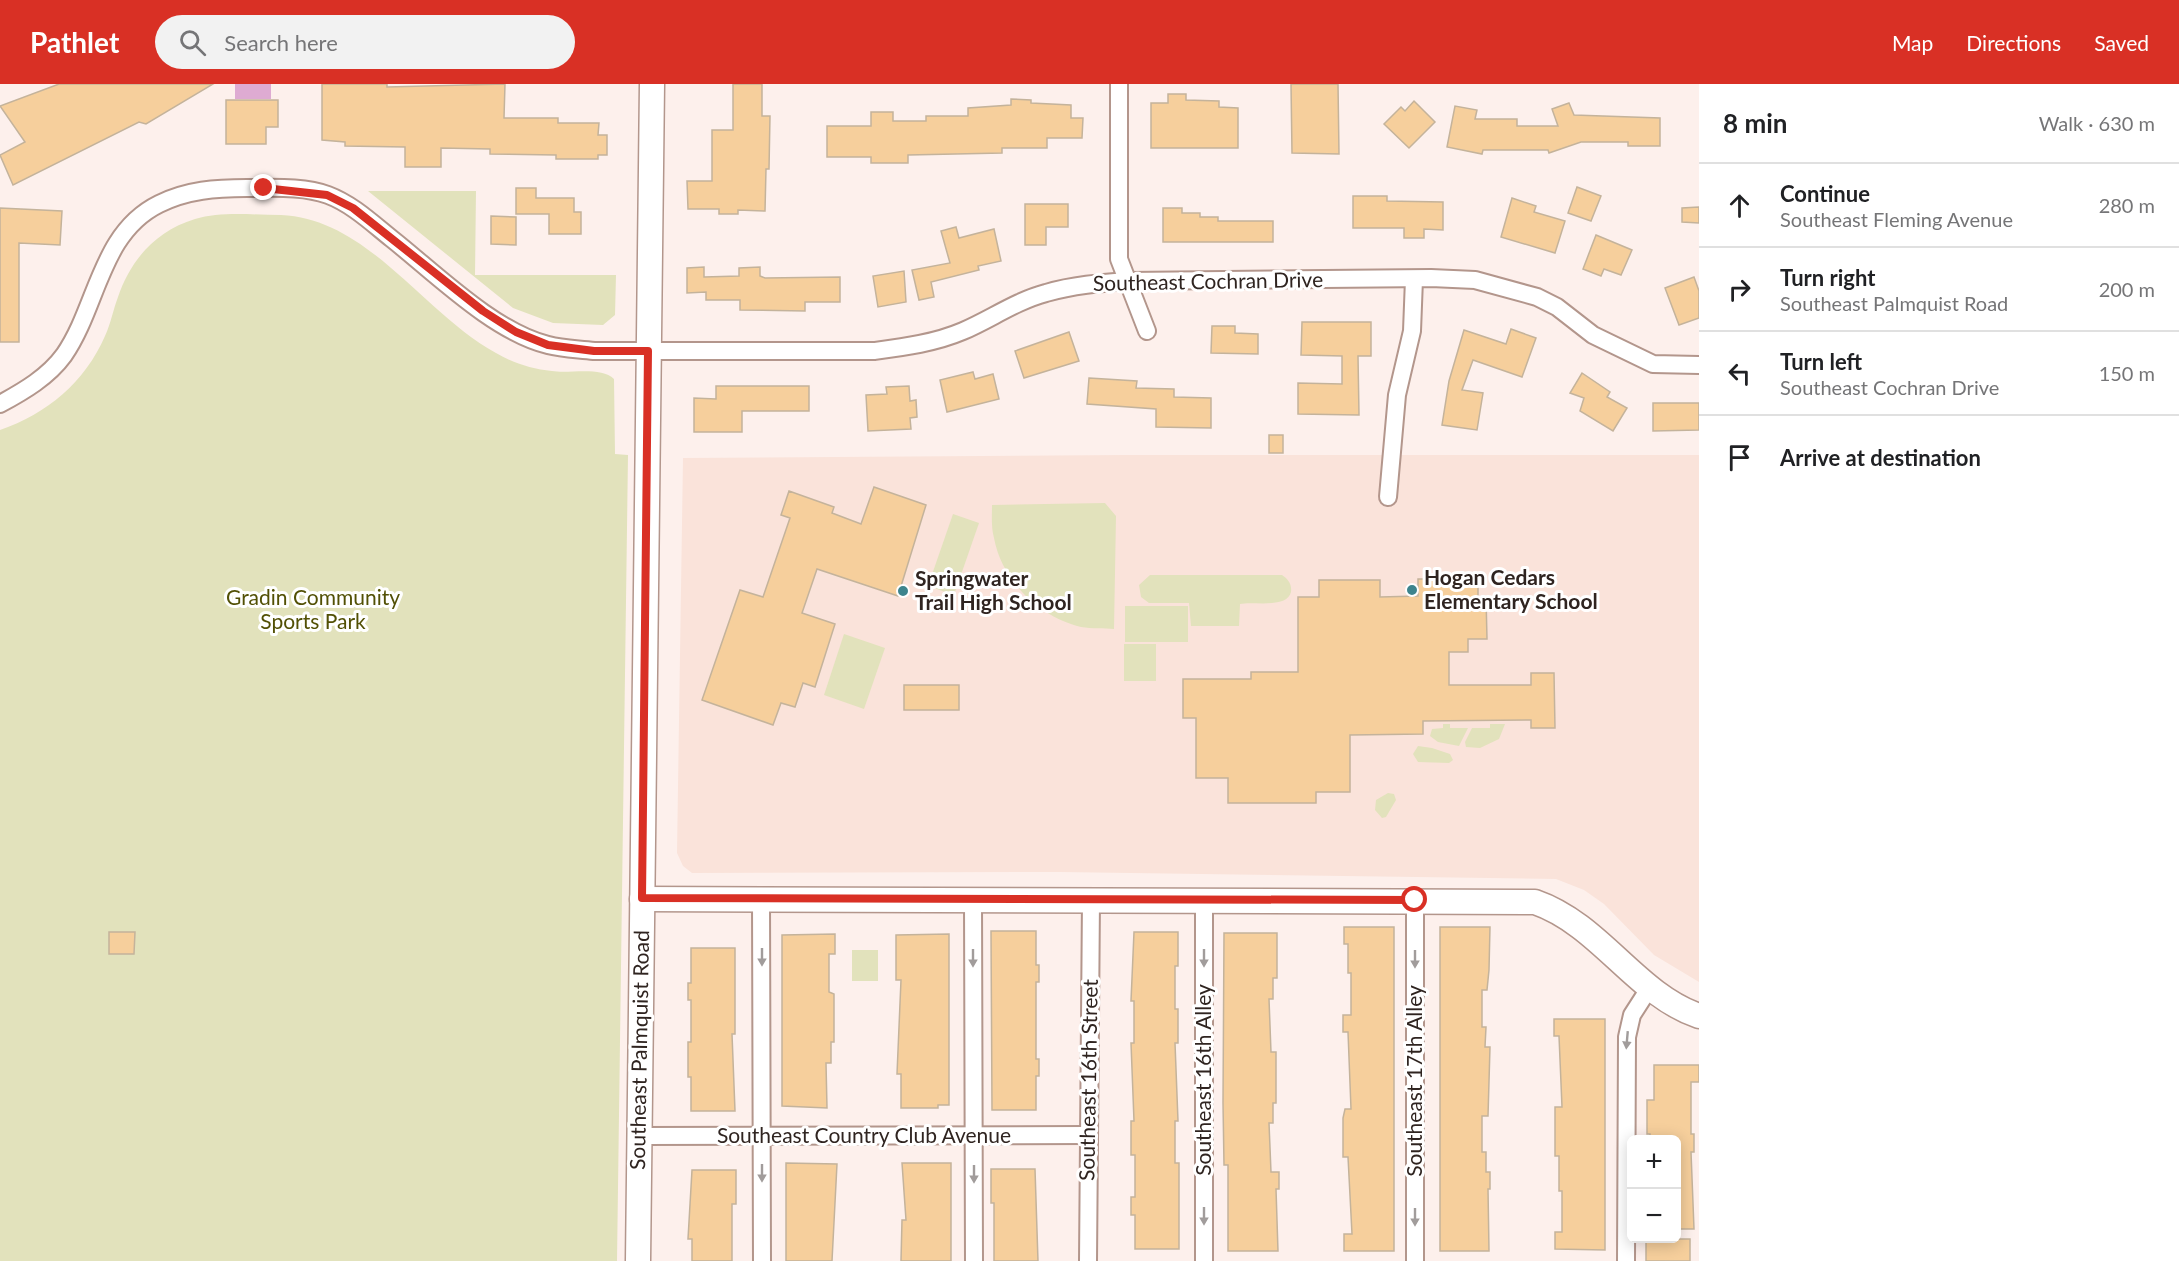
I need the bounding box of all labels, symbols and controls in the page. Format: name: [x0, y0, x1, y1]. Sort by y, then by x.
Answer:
search box: [155, 15, 575, 69]
text: Pathlet: [30, 25, 119, 59]
icon: search: [176, 26, 209, 59]
text: Search here: [224, 29, 338, 56]
text: Map: [1892, 30, 1933, 55]
text: Directions: [1966, 30, 2061, 55]
text: Saved: [2094, 30, 2149, 55]
text: 8 min: [1723, 107, 1787, 139]
text: Walk · 630 m: [2039, 111, 2155, 135]
route end: [250, 174, 276, 200]
text: Continue: [1780, 180, 1870, 207]
icon: ahead: [1723, 189, 1756, 222]
text: 280 m: [2099, 193, 2155, 217]
text: Southeast Fleming Avenue: [1780, 207, 2013, 231]
text: Turn right: [1780, 264, 1875, 291]
street label: Southeast Cochran Drive: [1093, 266, 1323, 295]
icon: right: [1723, 273, 1756, 306]
text: 200 m: [2099, 277, 2155, 301]
text: Southeast Palmquist Road: [1780, 291, 2008, 315]
text: Turn left: [1780, 348, 1862, 375]
icon: left: [1723, 357, 1756, 390]
text: 150 m: [2099, 361, 2155, 385]
text: Southeast Cochran Drive: [1780, 375, 1999, 399]
icon: arrive: [1723, 441, 1756, 474]
text: Arrive at destination: [1780, 444, 1981, 471]
place label: Hogan Cedars Elementary School: [1424, 564, 1598, 613]
place label: Springwater Trail High School: [915, 565, 1072, 614]
marker: Hogan Cedars Elementary School: [1405, 583, 1419, 597]
park label: Gradin Community Sports Park: [226, 584, 400, 633]
marker: Springwater Trail High School: [896, 584, 910, 598]
route start: [1401, 886, 1427, 912]
street label: Southeast Palmquist Road: [624, 930, 653, 1170]
one-way arrow: [757, 948, 767, 967]
one-way arrow: [968, 948, 978, 967]
one-way arrow: [1199, 949, 1209, 968]
one-way arrow: [1410, 949, 1420, 968]
street label: Southeast 16th Street: [1073, 978, 1102, 1181]
street label: Southeast 16th Alley: [1190, 984, 1215, 1176]
street label: Southeast 17th Alley: [1401, 985, 1426, 1177]
one-way arrow: [1622, 1030, 1631, 1049]
street label: Southeast Country Club Avenue: [717, 1122, 1011, 1147]
map controls: [1627, 1135, 1681, 1243]
button: +: [1627, 1135, 1681, 1189]
one-way arrow: [757, 1164, 767, 1183]
one-way arrow: [969, 1164, 979, 1183]
button: −: [1627, 1189, 1681, 1243]
one-way arrow: [1199, 1207, 1209, 1226]
one-way arrow: [1410, 1207, 1420, 1226]

